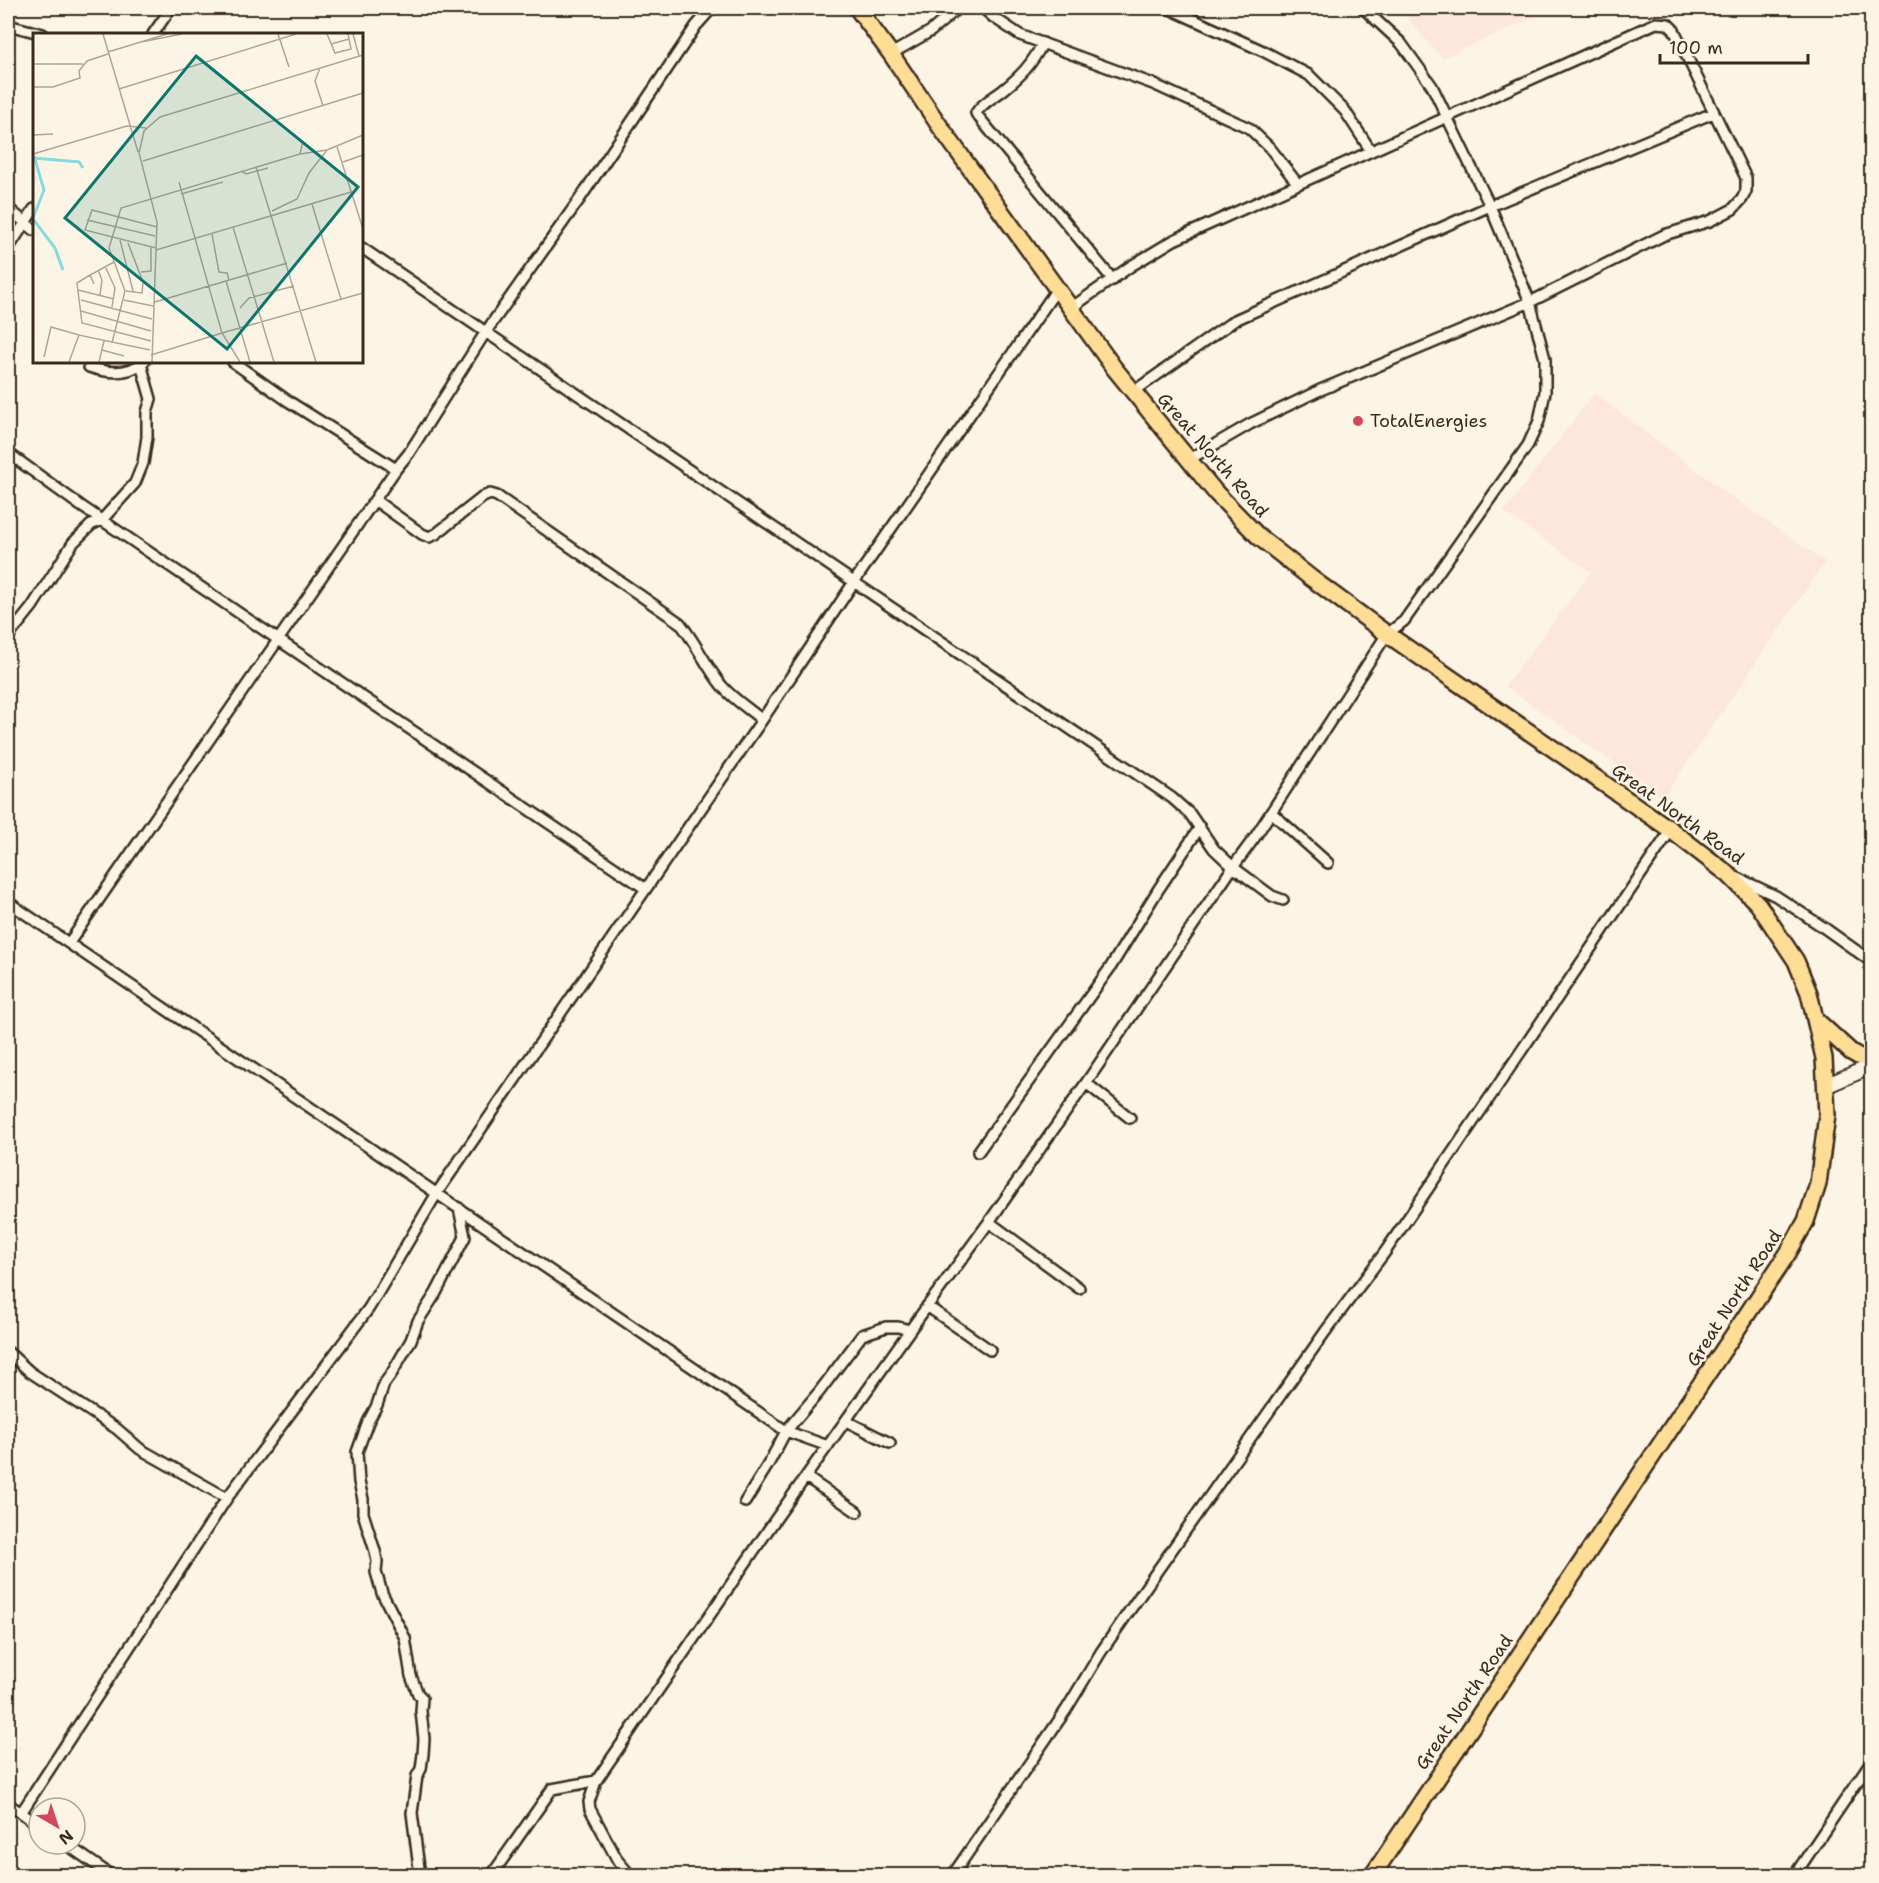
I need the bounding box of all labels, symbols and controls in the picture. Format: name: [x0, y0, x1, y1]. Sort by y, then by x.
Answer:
scale bar: [1660, 27, 1808, 65]
inset map: [33, 33, 363, 363]
text: 100 m: [1669, 36, 1723, 60]
street label: Great North Road: [1152, 387, 1274, 523]
place label: TotalEnergies: [1370, 409, 1487, 433]
marker: TotalEnergies: [1351, 414, 1365, 428]
street label: Great North Road: [1607, 758, 1749, 870]
street label: Great North Road: [1681, 1225, 1787, 1371]
street label: Great North Road: [1410, 1630, 1518, 1774]
north arrow: [27, 1796, 87, 1856]
text: N: [55, 1825, 78, 1849]

